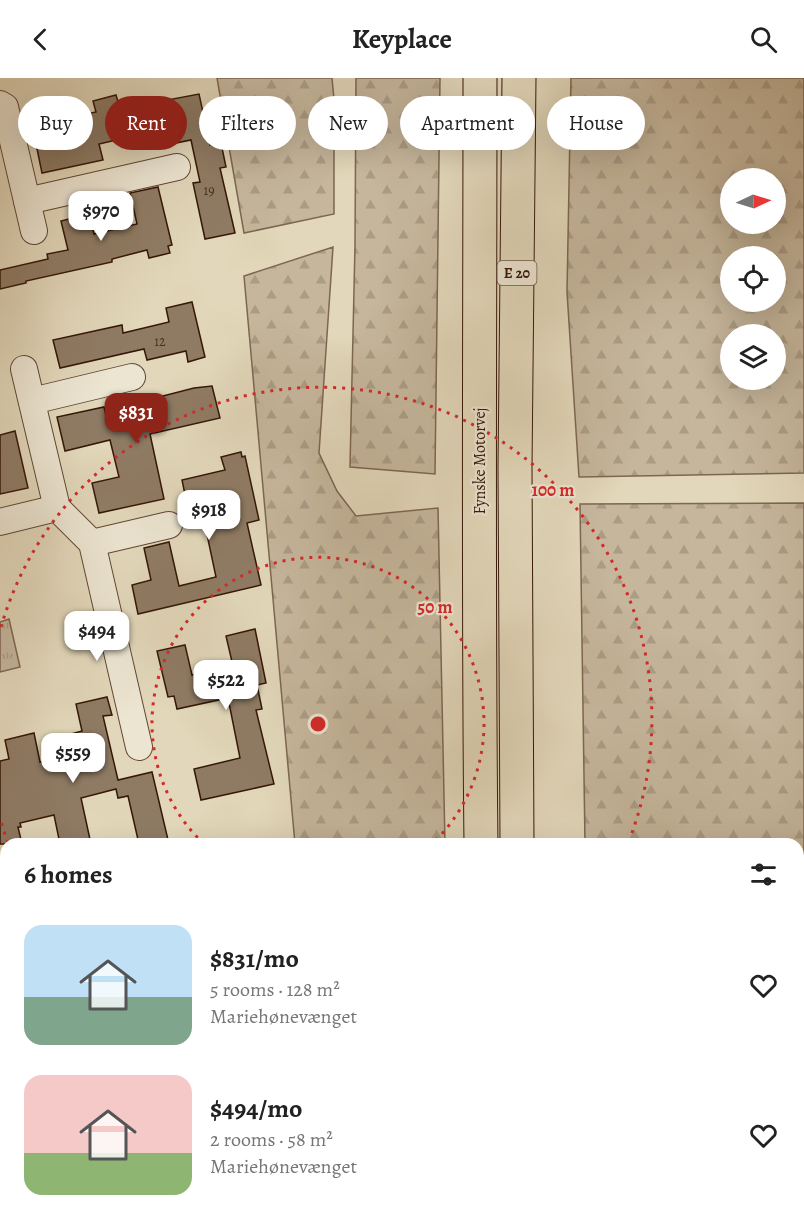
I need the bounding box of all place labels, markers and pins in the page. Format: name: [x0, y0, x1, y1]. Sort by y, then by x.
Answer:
pin: $970: [65, 191, 137, 242]
pin: $831: [100, 393, 172, 444]
pin: $918: [173, 490, 245, 541]
pin: $494: [61, 611, 133, 662]
pin: $522: [190, 660, 262, 711]
centre of rings: [308, 714, 328, 734]
pin: $559: [37, 733, 109, 784]

